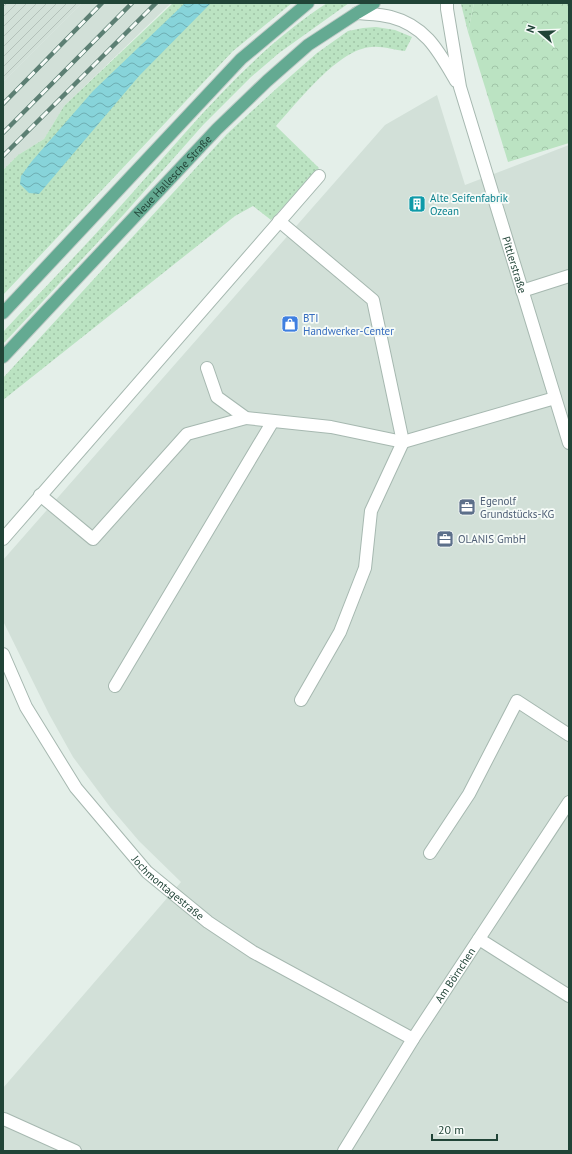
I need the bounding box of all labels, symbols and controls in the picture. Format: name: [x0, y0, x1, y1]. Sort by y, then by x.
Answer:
north arrow: [520, 12, 560, 52]
text: N: [523, 23, 538, 34]
street label: Neue Hallesche Straße: [131, 132, 215, 220]
place label: Alte Seifenfabrik Ozean: [430, 191, 509, 218]
building icon: Alte Seifenfabrik Ozean: [407, 194, 427, 214]
street label: Pittlerstraße: [499, 235, 530, 295]
place label: BTI Handwerker-Center: [303, 311, 394, 338]
shop icon: BTI Handwerker-Center: [280, 314, 300, 334]
place label: Egenolf Grundstücks-KG: [480, 494, 555, 521]
office icon: Egenolf Grundstücks-KG: [457, 497, 477, 517]
office icon: OLANIS GmbH: [435, 529, 455, 549]
place label: OLANIS GmbH: [458, 532, 526, 546]
street label: Jochmontagestraße: [128, 852, 207, 923]
street label: Am Börnchen: [432, 945, 478, 1005]
scale bar: [432, 1116, 497, 1142]
text: 20 m: [438, 1122, 464, 1137]

